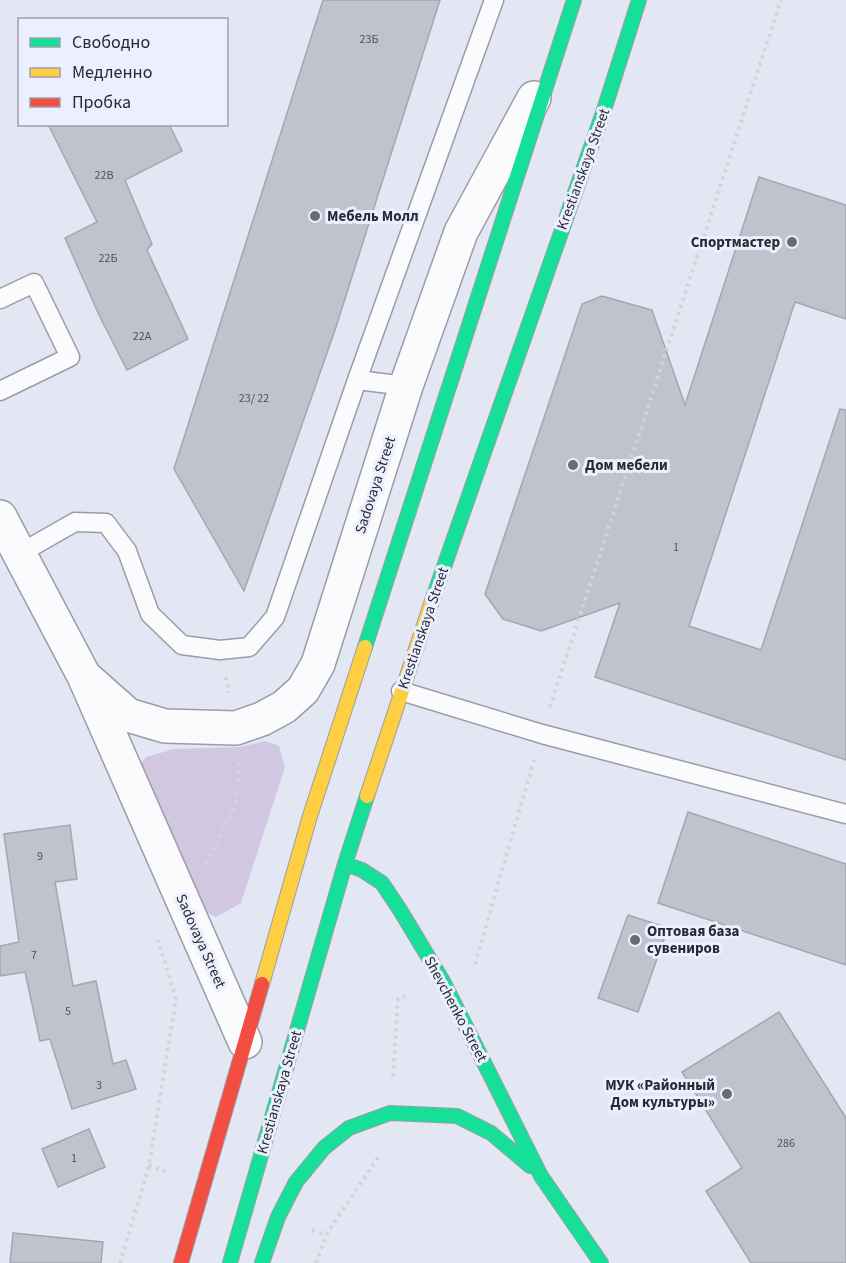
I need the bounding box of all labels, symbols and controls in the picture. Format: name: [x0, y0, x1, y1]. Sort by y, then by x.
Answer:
legend: [18, 18, 228, 126]
text: Свободно: [72, 30, 150, 55]
house number: 23Б: [360, 31, 378, 48]
text: Медленно: [72, 60, 152, 85]
text: Пробка: [72, 90, 131, 115]
street label: Krestianskaya Street: [552, 106, 615, 233]
house number: 22В: [95, 167, 113, 184]
place label: Мебель Молл: [327, 206, 419, 227]
marker: Мебель Молл: [308, 209, 322, 223]
place label: Спортмастер: [691, 232, 780, 253]
marker: Спортмастер: [785, 235, 799, 249]
house number: 22Б: [99, 250, 117, 267]
house number: 22А: [133, 328, 152, 345]
house number: 23/ 22: [239, 390, 269, 407]
street label: Sadovaya Street: [350, 434, 401, 536]
place label: Дом мебели: [585, 455, 668, 476]
marker: Дом мебели: [566, 458, 580, 472]
house number: 1: [673, 539, 679, 556]
street label: Krestianskaya Street: [393, 564, 454, 692]
house number: 9: [37, 848, 43, 865]
street label: Sadovaya Street: [170, 891, 231, 992]
place label: Оптовая база сувениров: [647, 921, 740, 959]
marker: Оптовая база сувениров: [628, 933, 642, 947]
house number: 7: [31, 947, 37, 964]
street label: Shevchenko Street: [419, 953, 492, 1066]
house number: 5: [65, 1003, 71, 1020]
street label: Krestianskaya Street: [252, 1028, 307, 1156]
place label: МУК «Районный Дом культуры»: [605, 1075, 715, 1113]
house number: 3: [96, 1077, 102, 1094]
marker: МУК «Районный Дом культуры»: [720, 1087, 734, 1101]
house number: 286: [777, 1135, 795, 1152]
house number: 1: [71, 1150, 77, 1167]

